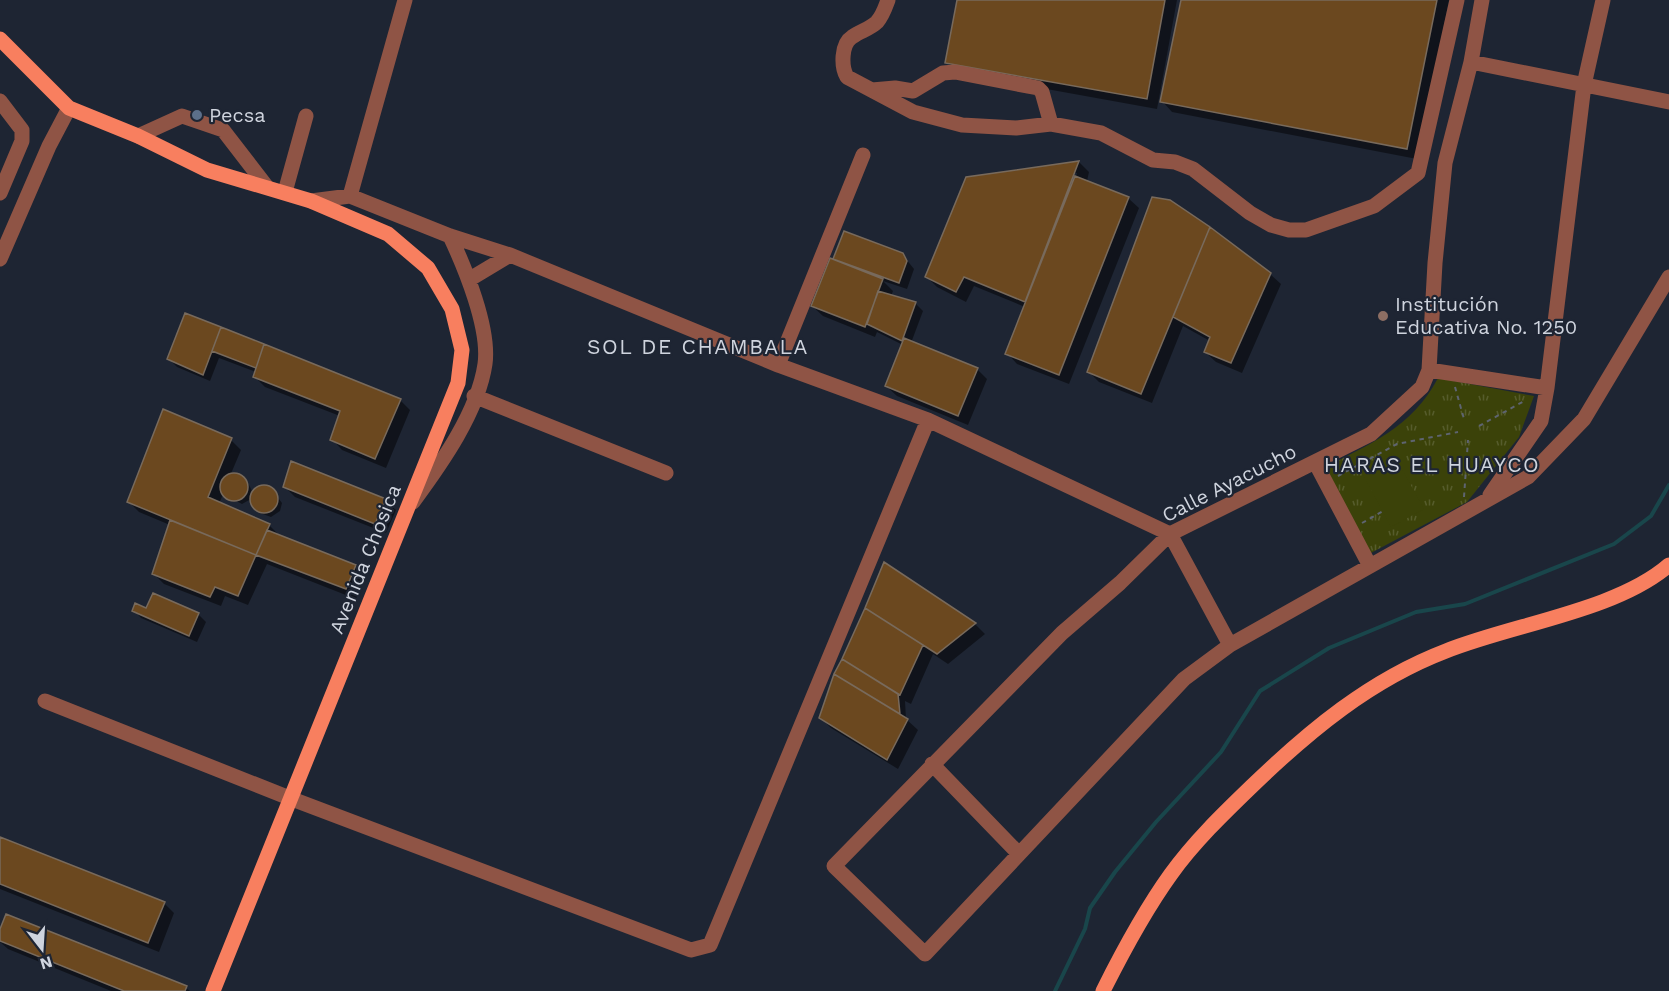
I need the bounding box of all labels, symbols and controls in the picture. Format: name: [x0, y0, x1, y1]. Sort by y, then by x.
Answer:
place label: Pecsa: [209, 103, 266, 127]
marker: Pecsa: [190, 108, 204, 122]
place label: Institución Educativa No. 1250: [1395, 292, 1577, 339]
marker: Institución Educativa No. 1250: [1376, 309, 1390, 323]
district label: SOL DE CHAMBALA: [587, 334, 809, 359]
street label: Calle Ayacucho: [1158, 439, 1300, 527]
district label: HARAS EL HUAYCO: [1324, 452, 1540, 477]
street label: Avenida Chosica: [324, 481, 406, 637]
north arrow: [12, 919, 72, 979]
text: N: [38, 952, 55, 974]

